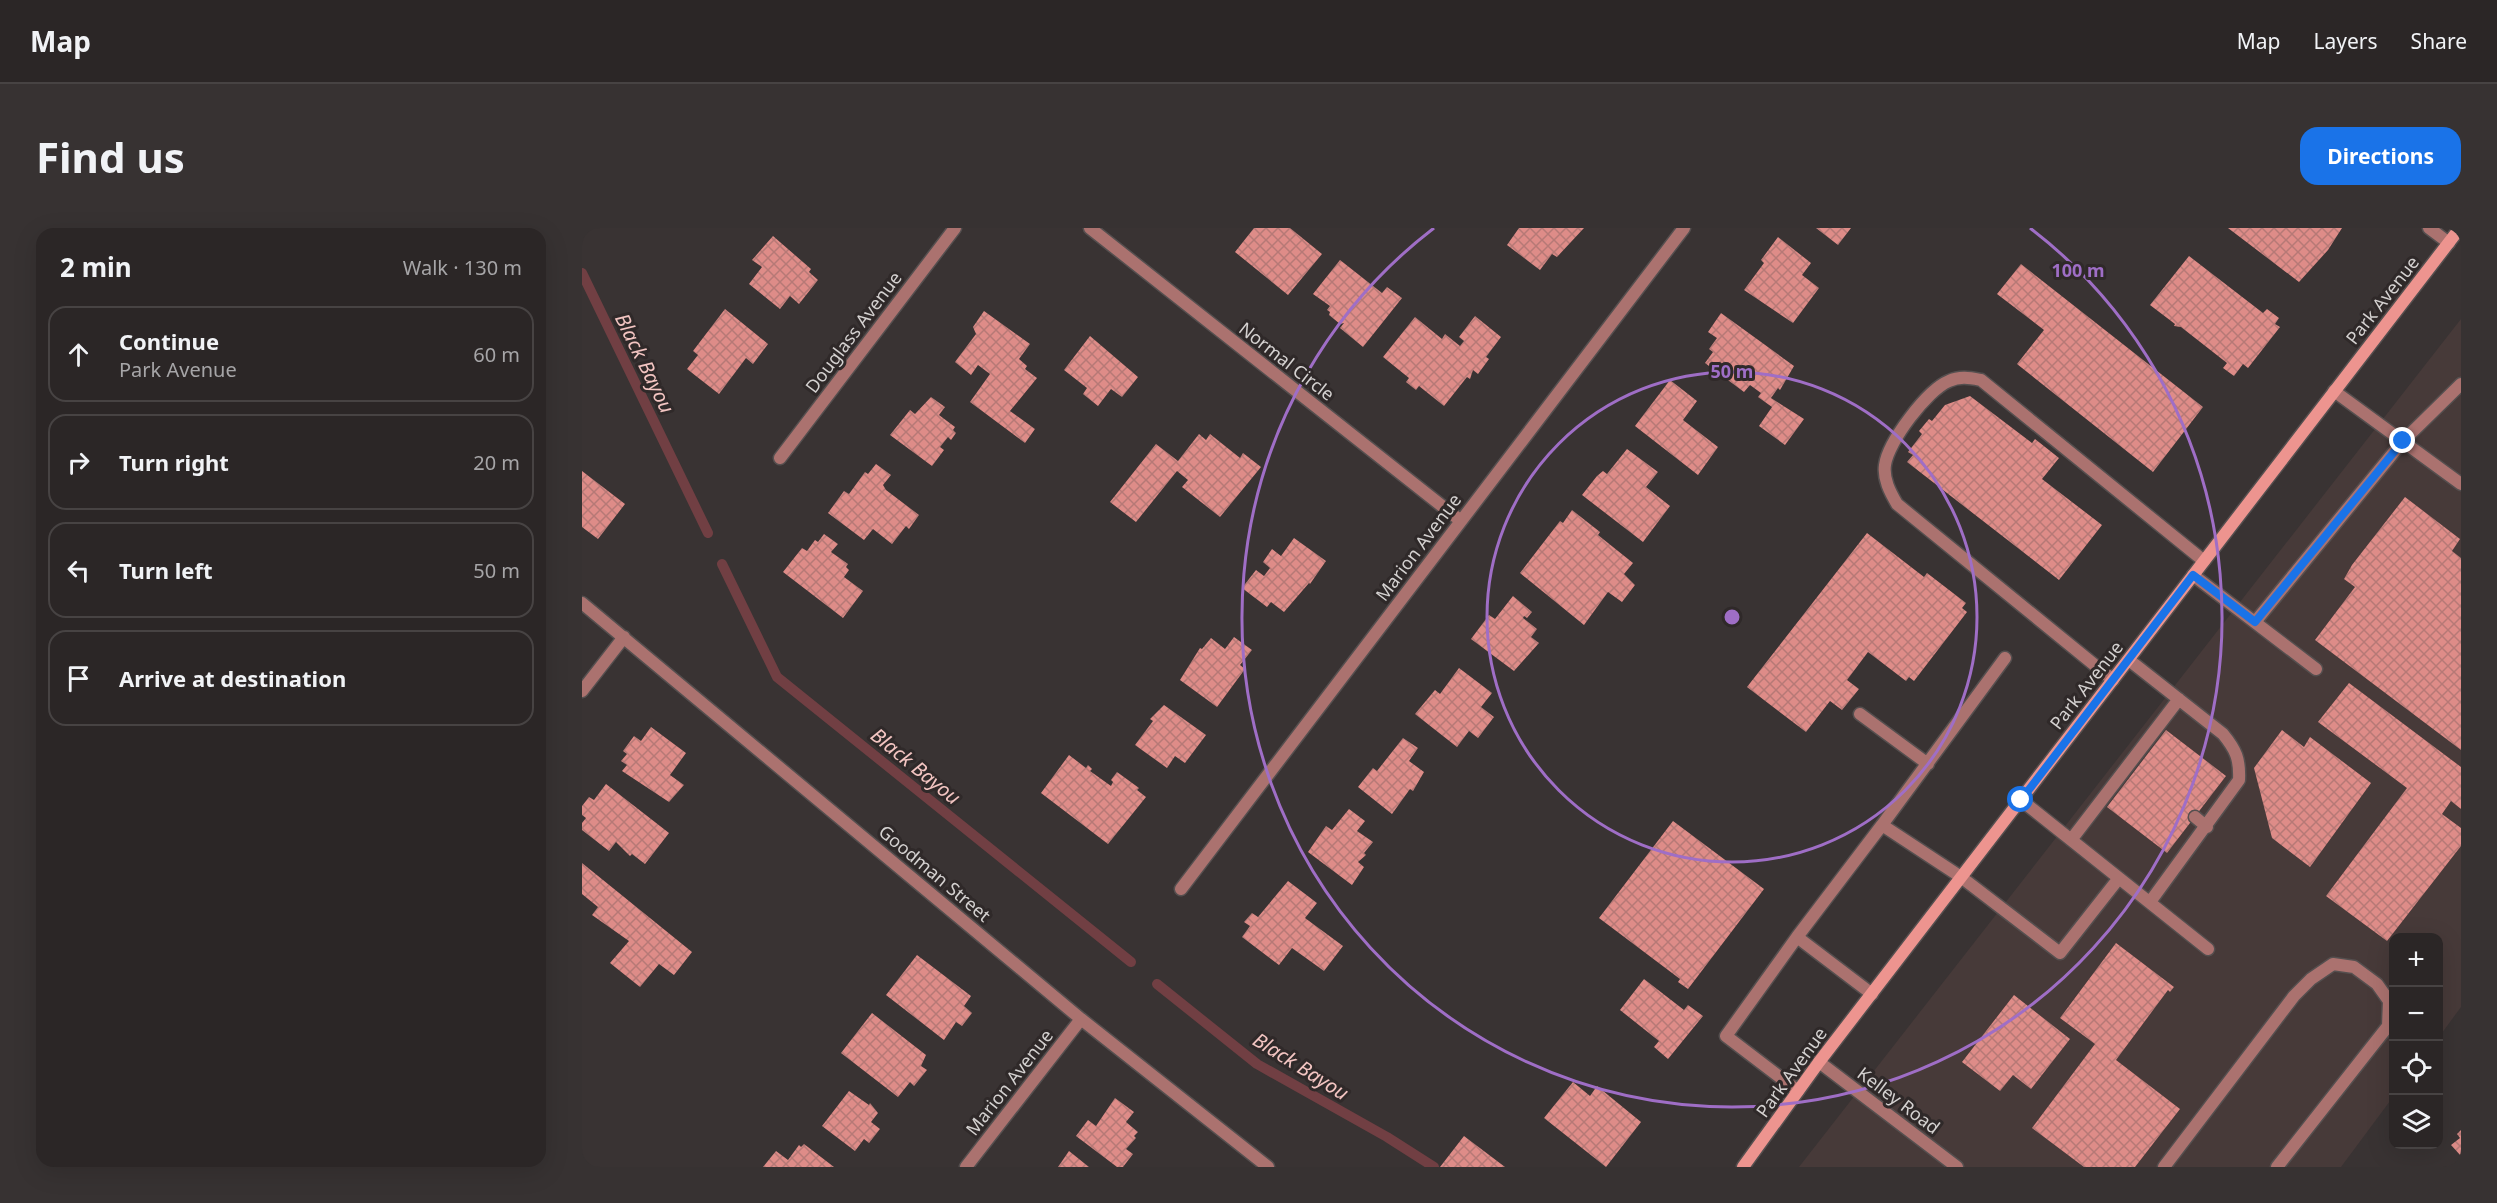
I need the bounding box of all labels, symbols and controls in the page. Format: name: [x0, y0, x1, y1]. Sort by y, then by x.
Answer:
text: Map: [30, 22, 91, 60]
text: Map: [2237, 27, 2281, 55]
text: Layers: [2314, 27, 2378, 55]
text: Share: [2411, 27, 2467, 55]
button: Directions: [2300, 127, 2461, 185]
text: Find us: [36, 128, 185, 185]
text: 2 min: [60, 249, 132, 285]
street label: Park Avenue: [2340, 251, 2424, 349]
text: Walk · 130 m: [403, 254, 522, 281]
text: 100 m: [2051, 258, 2105, 282]
street label: Douglass Avenue: [799, 266, 907, 398]
water label: Black Bayou: [609, 308, 681, 418]
street label: Normal Circle: [1234, 316, 1340, 406]
text: Continue: [119, 326, 219, 356]
icon: ahead: [62, 338, 95, 371]
text: 60 m: [473, 341, 520, 368]
text: Park Avenue: [119, 356, 237, 383]
text: 50 m: [1711, 359, 1753, 383]
route end: [2389, 427, 2415, 453]
icon: right: [62, 446, 95, 479]
text: Turn right: [119, 447, 229, 477]
text: 20 m: [473, 449, 520, 476]
street label: Marion Avenue: [1370, 489, 1466, 605]
icon: left: [62, 554, 95, 587]
text: Turn left: [119, 555, 213, 585]
text: 50 m: [473, 557, 520, 584]
centre of rings: [1722, 607, 1742, 627]
street label: Park Avenue: [2044, 636, 2128, 734]
icon: arrive: [62, 662, 95, 695]
text: Arrive at destination: [119, 663, 346, 693]
water label: Black Bayou: [865, 721, 967, 811]
route start: [2007, 786, 2033, 812]
street label: Goodman Street: [874, 819, 996, 927]
map controls: [2389, 933, 2443, 1149]
button: +: [2389, 933, 2443, 987]
button: −: [2389, 987, 2443, 1041]
street label: Park Avenue: [1750, 1022, 1832, 1122]
street label: Marion Avenue: [960, 1024, 1058, 1140]
water label: Black Bayou: [1248, 1026, 1354, 1106]
button: locate: [2389, 1041, 2443, 1095]
street label: Kelley Road: [1853, 1061, 1945, 1139]
button: layers: [2389, 1095, 2443, 1149]

